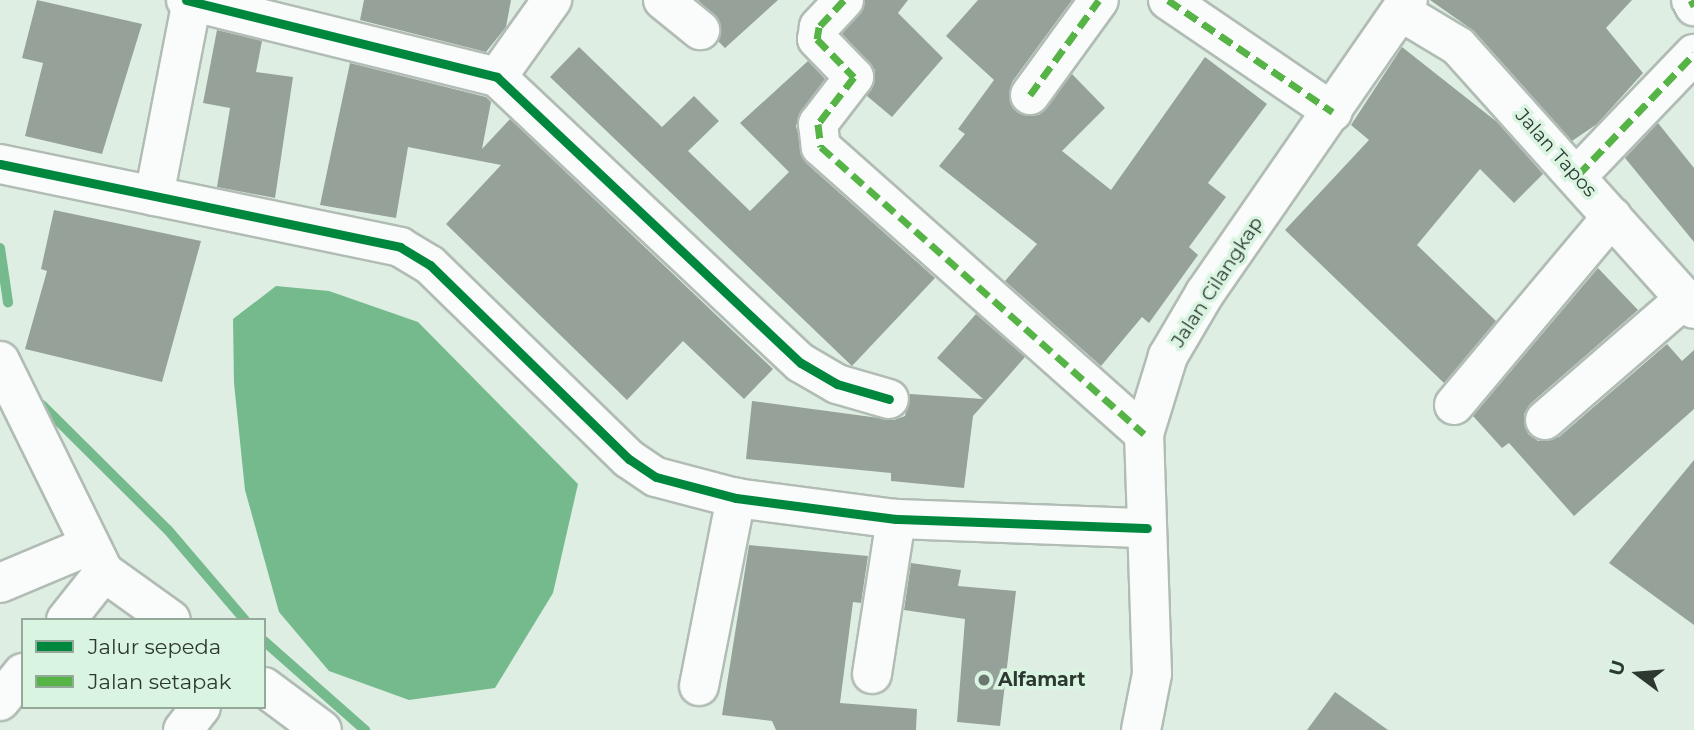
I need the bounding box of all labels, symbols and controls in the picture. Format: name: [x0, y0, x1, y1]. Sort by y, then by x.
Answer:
street label: Jalan Tapos: [1511, 104, 1601, 202]
street label: Jalan Cilangkap: [1166, 213, 1268, 351]
legend: [21, 618, 266, 709]
text: Jalur sepeda: [88, 634, 221, 659]
north arrow: [1603, 639, 1673, 709]
text: U: [1604, 658, 1630, 678]
text: Jalan setapak: [88, 669, 231, 694]
place label: Alfamart: [998, 669, 1086, 691]
marker: Alfamart: [976, 672, 992, 688]

